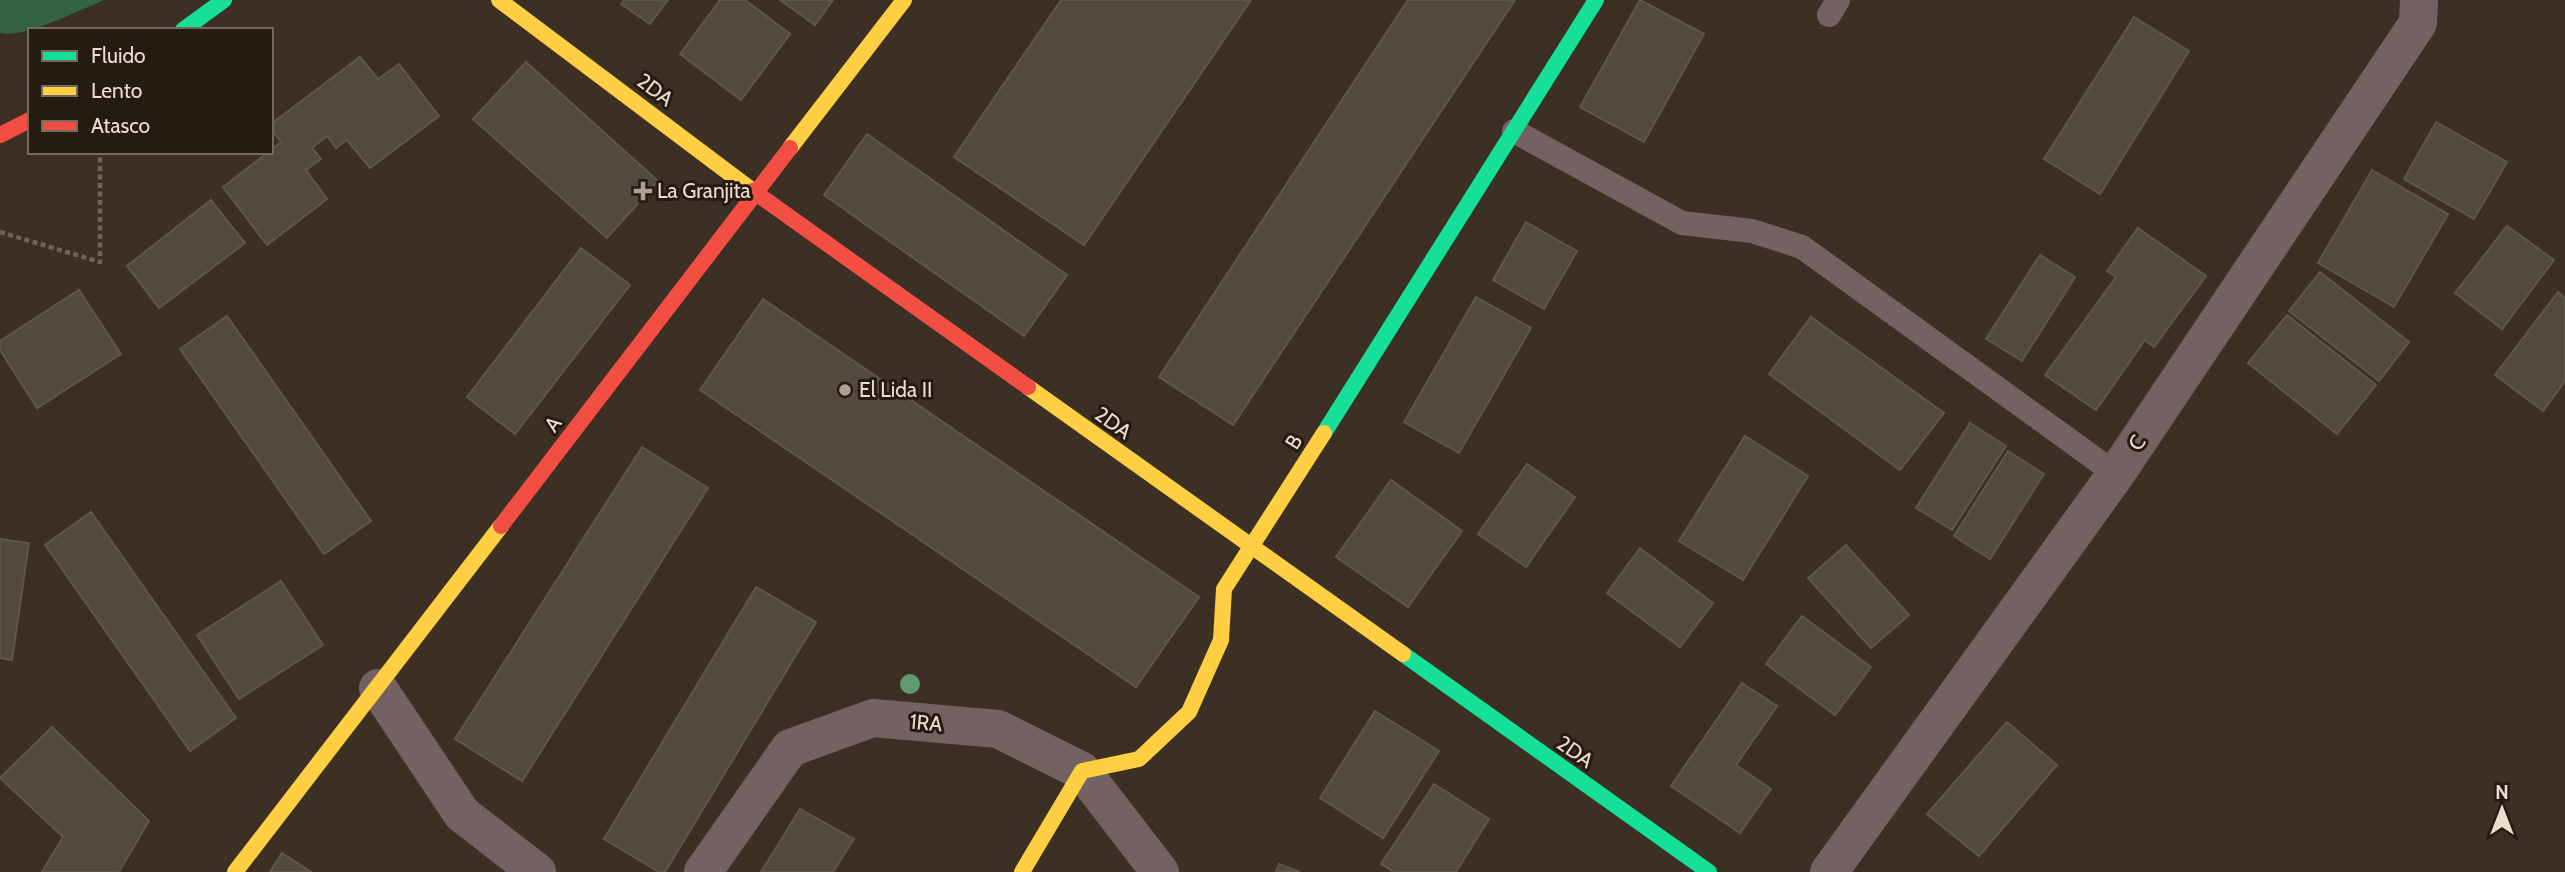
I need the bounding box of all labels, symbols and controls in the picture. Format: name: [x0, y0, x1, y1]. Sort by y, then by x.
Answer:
legend: [28, 28, 273, 154]
text: Fluido: [91, 43, 146, 68]
street label: 2DA: [632, 68, 678, 111]
text: Lento: [91, 78, 142, 103]
text: Atasco: [91, 113, 150, 138]
place label: La Granjita: [657, 178, 751, 204]
marker: La Granjita: [635, 183, 651, 199]
place label: El Lida II: [859, 377, 932, 402]
marker: El Lida II: [837, 382, 853, 398]
street label: 2DA: [1090, 401, 1136, 444]
street label: A: [539, 411, 567, 436]
street label: B: [1280, 430, 1308, 454]
street label: C: [2123, 430, 2151, 455]
street label: 1RA: [909, 709, 943, 736]
street label: 2DA: [1552, 730, 1598, 773]
north arrow: [2467, 774, 2537, 844]
text: N: [2495, 781, 2509, 804]

